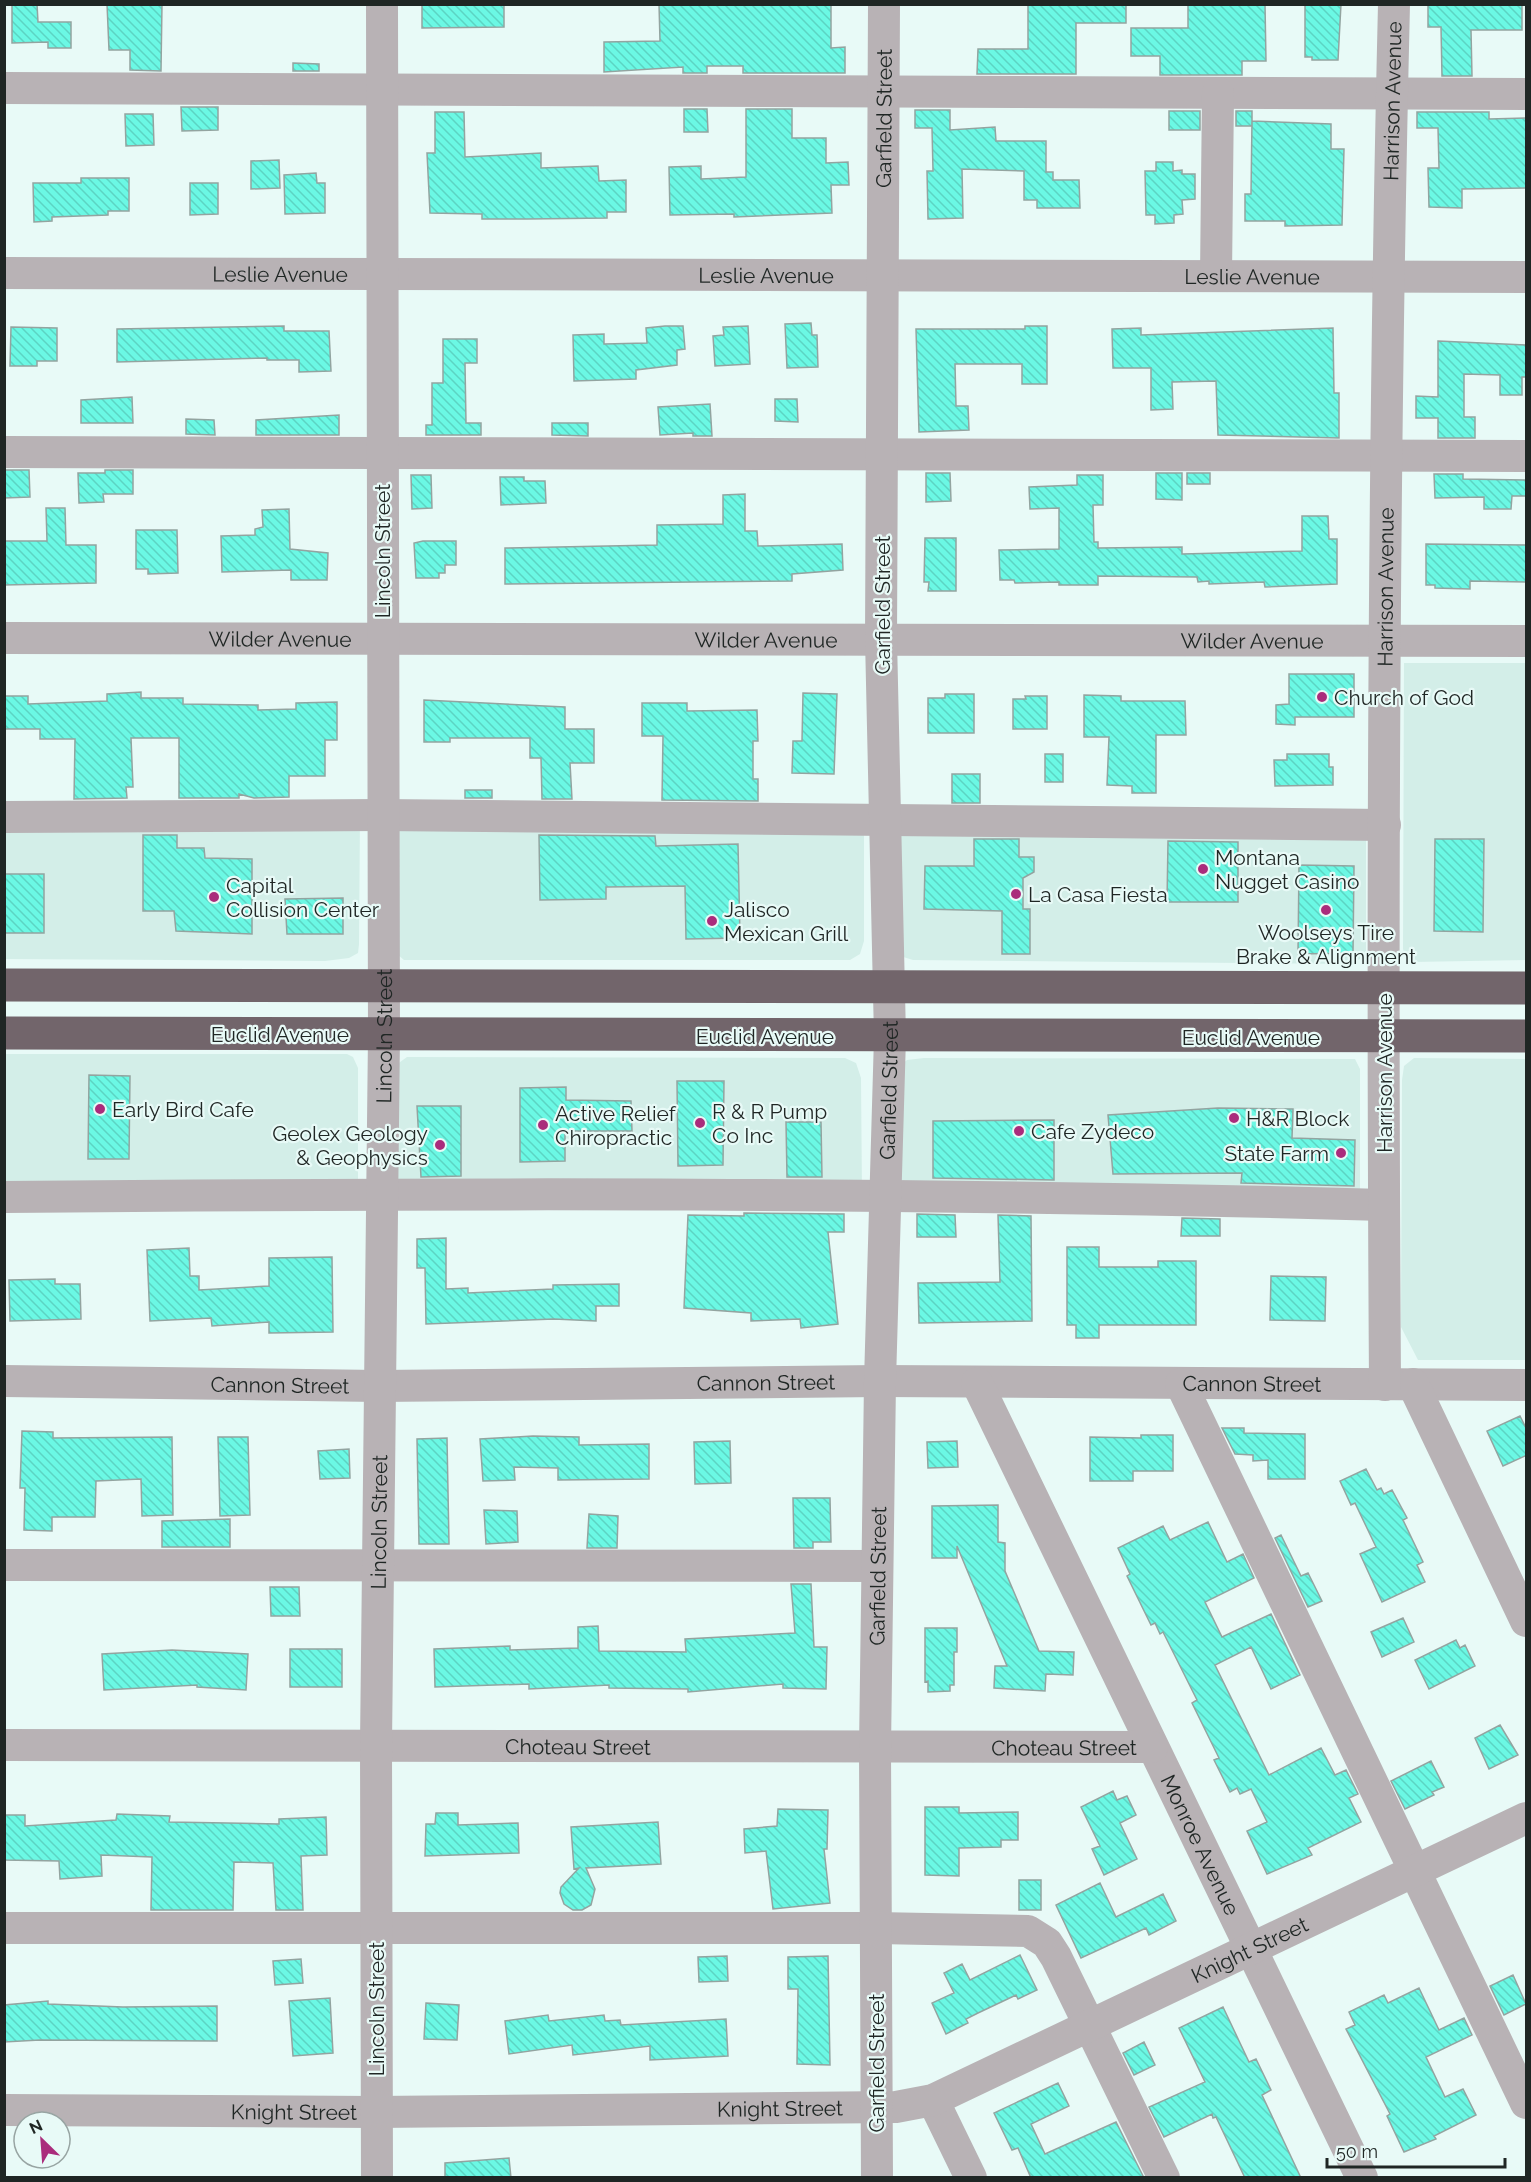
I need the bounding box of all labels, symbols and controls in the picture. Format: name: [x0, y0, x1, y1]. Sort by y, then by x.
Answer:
street label: Harrison Avenue: [1378, 21, 1406, 181]
street label: Garfield Street: [871, 49, 896, 188]
street label: Leslie Avenue: [212, 261, 348, 286]
street label: Leslie Avenue: [698, 262, 834, 288]
street label: Leslie Avenue: [1184, 264, 1320, 289]
street label: Lincoln Street: [370, 484, 395, 618]
street label: Harrison Avenue: [1372, 507, 1398, 667]
street label: Garfield Street: [870, 535, 895, 675]
street label: Wilder Avenue: [208, 626, 352, 651]
street label: Wilder Avenue: [694, 627, 838, 652]
street label: Wilder Avenue: [1180, 628, 1324, 653]
place label: Church of God: [1334, 685, 1474, 710]
marker: Church of God: [1315, 690, 1329, 704]
place label: Montana Nugget Casino: [1215, 845, 1360, 894]
marker: Montana Nugget Casino: [1196, 862, 1210, 876]
place label: Capital Collision Center: [226, 873, 380, 922]
place label: La Casa Fiesta: [1028, 882, 1168, 907]
marker: La Casa Fiesta: [1009, 887, 1023, 901]
marker: Capital Collision Center: [207, 890, 221, 904]
place label: Jalisco Mexican Grill: [724, 897, 849, 946]
marker: Woolseys Tire Brake & Alignment: [1319, 903, 1333, 917]
marker: Jalisco Mexican Grill: [705, 914, 719, 928]
place label: Woolseys Tire Brake & Alignment: [1236, 920, 1416, 969]
street label: Lincoln Street: [371, 969, 397, 1103]
street label: Harrison Avenue: [1372, 993, 1397, 1153]
street label: Garfield Street: [874, 1020, 903, 1160]
street label: Euclid Avenue: [211, 1022, 349, 1047]
street label: Euclid Avenue: [696, 1024, 834, 1049]
street label: Euclid Avenue: [1182, 1025, 1320, 1050]
place label: Early Bird Cafe: [112, 1097, 254, 1122]
place label: R & R Pump Co Inc: [712, 1099, 827, 1148]
place label: Active Relief Chiropractic: [555, 1101, 677, 1150]
marker: Early Bird Cafe: [93, 1102, 107, 1116]
place label: H&R Block: [1246, 1106, 1349, 1131]
marker: H&R Block: [1227, 1111, 1241, 1125]
marker: R & R Pump Co Inc: [693, 1116, 707, 1130]
marker: Active Relief Chiropractic: [536, 1118, 550, 1132]
place label: Cafe Zydeco: [1031, 1119, 1154, 1144]
place label: Geolex Geology & Geophysics: [272, 1121, 428, 1170]
marker: Cafe Zydeco: [1012, 1124, 1026, 1138]
marker: Geolex Geology & Geophysics: [433, 1138, 447, 1152]
place label: State Farm: [1224, 1141, 1329, 1166]
marker: State Farm: [1334, 1146, 1348, 1160]
street label: Cannon Street: [696, 1369, 835, 1395]
street label: Cannon Street: [1182, 1370, 1321, 1396]
street label: Cannon Street: [210, 1371, 350, 1398]
street label: Lincoln Street: [365, 1455, 392, 1589]
street label: Garfield Street: [864, 1506, 891, 1646]
street label: Choteau Street: [505, 1734, 651, 1759]
street label: Choteau Street: [991, 1735, 1137, 1760]
street label: Monroe Avenue: [1156, 1770, 1245, 1919]
street label: Knight Street: [1187, 1911, 1312, 1988]
street label: Lincoln Street: [364, 1942, 389, 2076]
street label: Garfield Street: [864, 1993, 889, 2133]
street label: Knight Street: [717, 2095, 843, 2121]
street label: Knight Street: [231, 2099, 357, 2124]
north arrow: [12, 2110, 72, 2170]
text: N: [26, 2116, 45, 2138]
scale bar: [1327, 2131, 1506, 2169]
text: 50 m: [1336, 2141, 1378, 2162]

